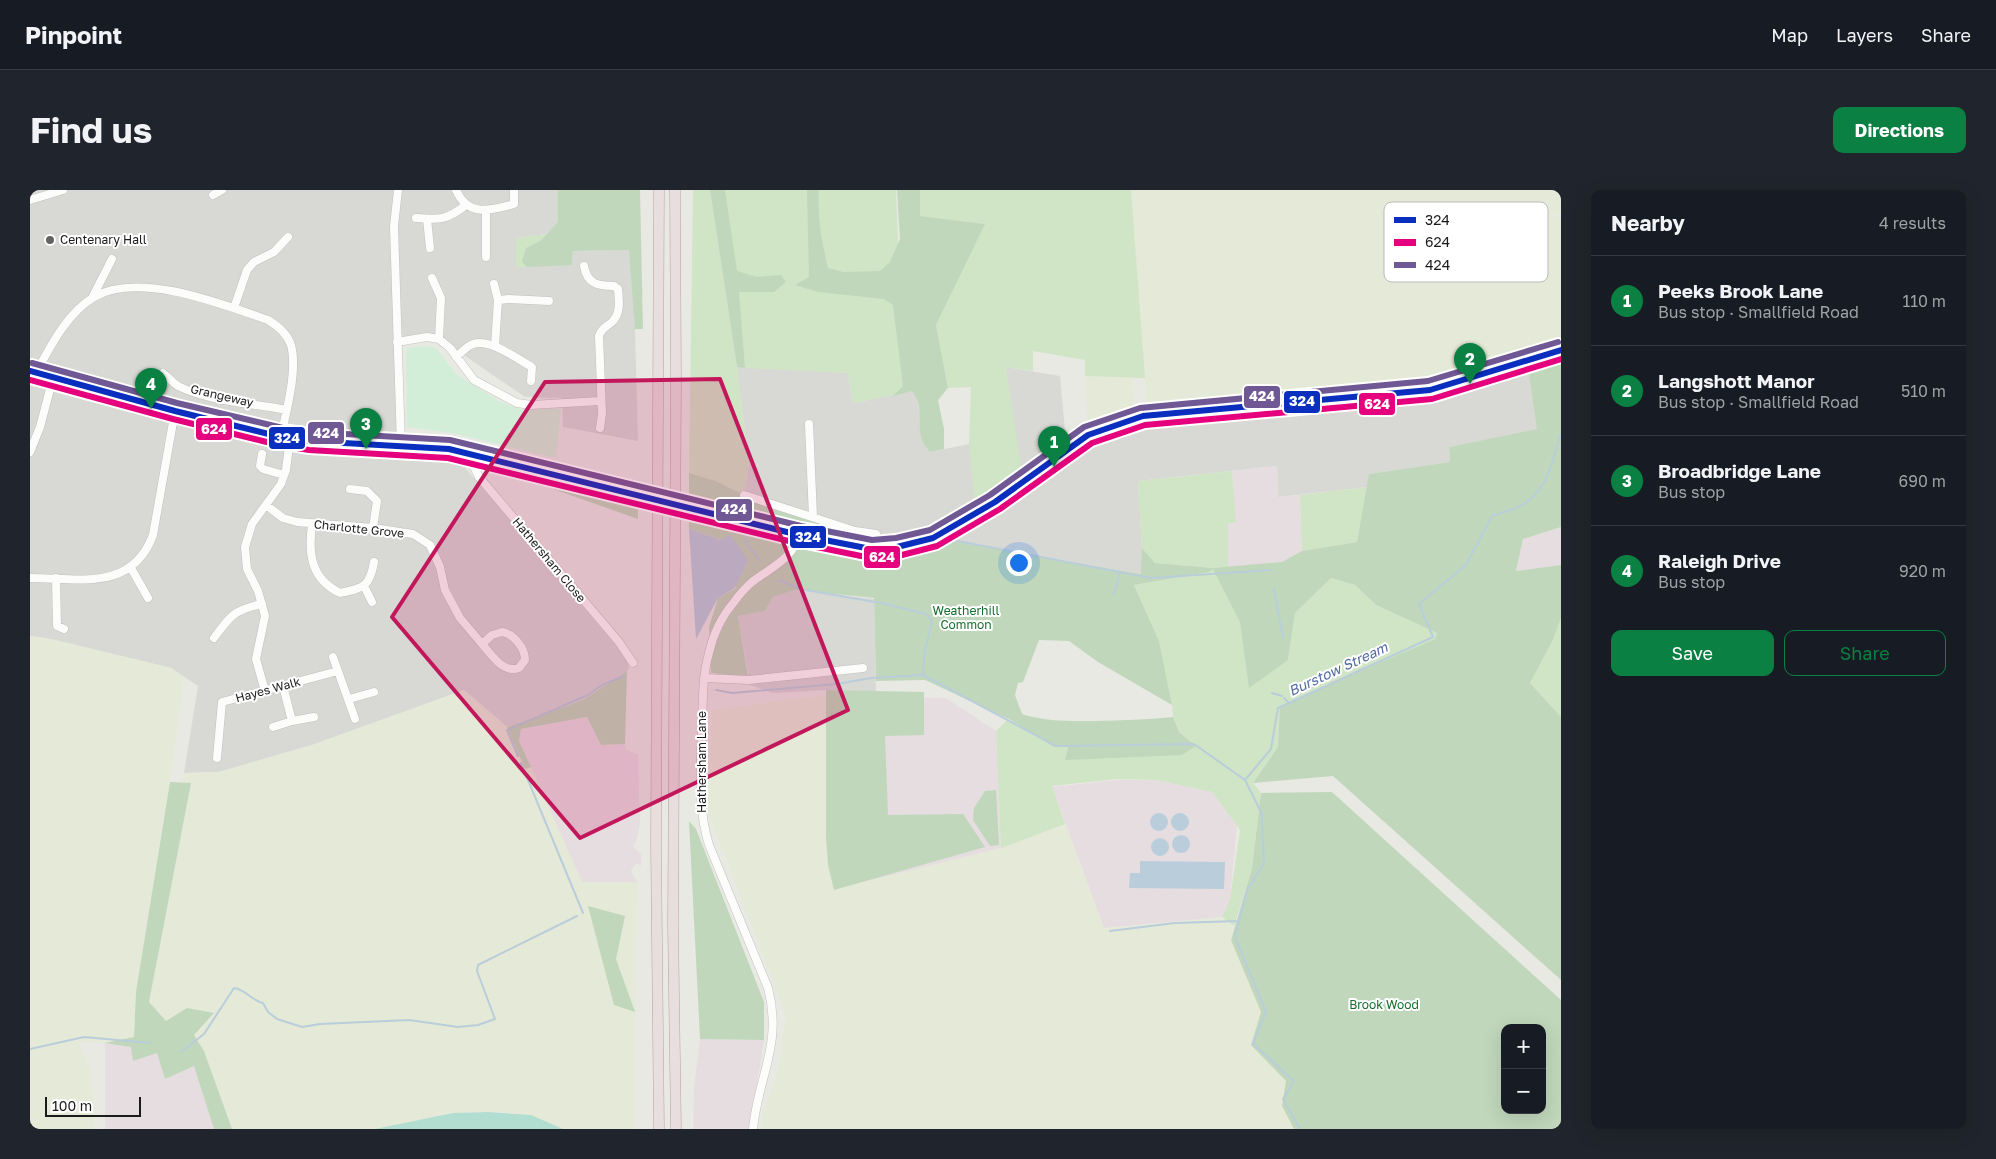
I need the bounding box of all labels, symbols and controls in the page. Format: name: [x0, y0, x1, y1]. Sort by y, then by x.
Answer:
text: Pinpoint: [25, 20, 122, 49]
text: Map: [1771, 24, 1808, 46]
text: Layers: [1836, 24, 1893, 46]
text: Share: [1921, 24, 1971, 46]
button: Directions: [1833, 107, 1966, 153]
text: Find us: [30, 109, 152, 151]
legend: [1384, 202, 1548, 282]
text: Nearby: [1611, 210, 1685, 236]
text: 324: [1425, 211, 1450, 228]
text: 4 results: [1879, 213, 1946, 233]
place label: Centenary Hall: [60, 232, 147, 247]
text: 624: [1425, 233, 1450, 250]
marker: Centenary Hall: [44, 234, 56, 246]
text: 424: [1425, 256, 1450, 273]
text: Peeks Brook Lane: [1658, 279, 1823, 302]
text: 1: [1623, 291, 1631, 311]
text: 110 m: [1902, 291, 1946, 311]
text: Bus stop · Smallfield Road: [1658, 302, 1859, 322]
pin: 2: [1454, 343, 1486, 384]
pin: 4: [135, 368, 167, 409]
text: Langshott Manor: [1658, 369, 1815, 392]
street label: Grangeway: [189, 381, 255, 410]
text: 2: [1622, 381, 1632, 401]
text: 510 m: [1901, 381, 1946, 401]
line badge: 424: [1243, 385, 1281, 409]
text: 424: [1249, 387, 1275, 404]
line badge: 324: [1283, 390, 1321, 414]
text: 324: [1289, 392, 1315, 409]
line badge: 624: [1358, 392, 1396, 416]
text: Bus stop · Smallfield Road: [1658, 392, 1859, 412]
text: 624: [1364, 395, 1390, 412]
pin: 3: [350, 408, 382, 449]
line badge: 624: [195, 417, 233, 441]
text: 624: [201, 420, 227, 437]
line badge: 424: [307, 421, 345, 445]
text: 424: [313, 424, 339, 441]
line badge: 324: [268, 426, 306, 450]
pin: 1: [1038, 426, 1070, 467]
text: 324: [274, 429, 300, 446]
text: Broadbridge Lane: [1658, 459, 1821, 482]
text: 3: [1622, 471, 1632, 491]
text: 690 m: [1899, 471, 1946, 491]
text: Bus stop: [1658, 482, 1725, 502]
line badge: 424: [715, 498, 753, 522]
text: 424: [721, 500, 747, 517]
street label: Hathersham Close: [510, 514, 589, 605]
street label: Charlotte Grove: [313, 516, 405, 541]
line badge: 324: [789, 525, 827, 549]
text: 324: [795, 528, 821, 545]
line badge: 624: [863, 545, 901, 569]
text: 624: [869, 548, 895, 565]
text: Raleigh Drive: [1658, 549, 1781, 572]
your location: [1006, 550, 1032, 576]
text: 4: [1622, 561, 1632, 581]
text: 920 m: [1899, 561, 1946, 581]
text: Bus stop: [1658, 572, 1725, 592]
park label: Weatherhill Common: [933, 603, 1000, 632]
button: Save: [1611, 630, 1774, 676]
button: Share: [1784, 630, 1946, 676]
water label: Burstow Stream: [1286, 638, 1391, 699]
street label: Hayes Walk: [234, 674, 302, 705]
street label: Hathersham Lane: [694, 711, 709, 813]
park label: Brook Wood: [1349, 997, 1419, 1012]
map controls: [1501, 1024, 1546, 1114]
button: +: [1501, 1024, 1546, 1069]
button: −: [1501, 1069, 1546, 1114]
scale bar: [45, 1094, 141, 1117]
text: 100 m: [52, 1097, 92, 1114]

